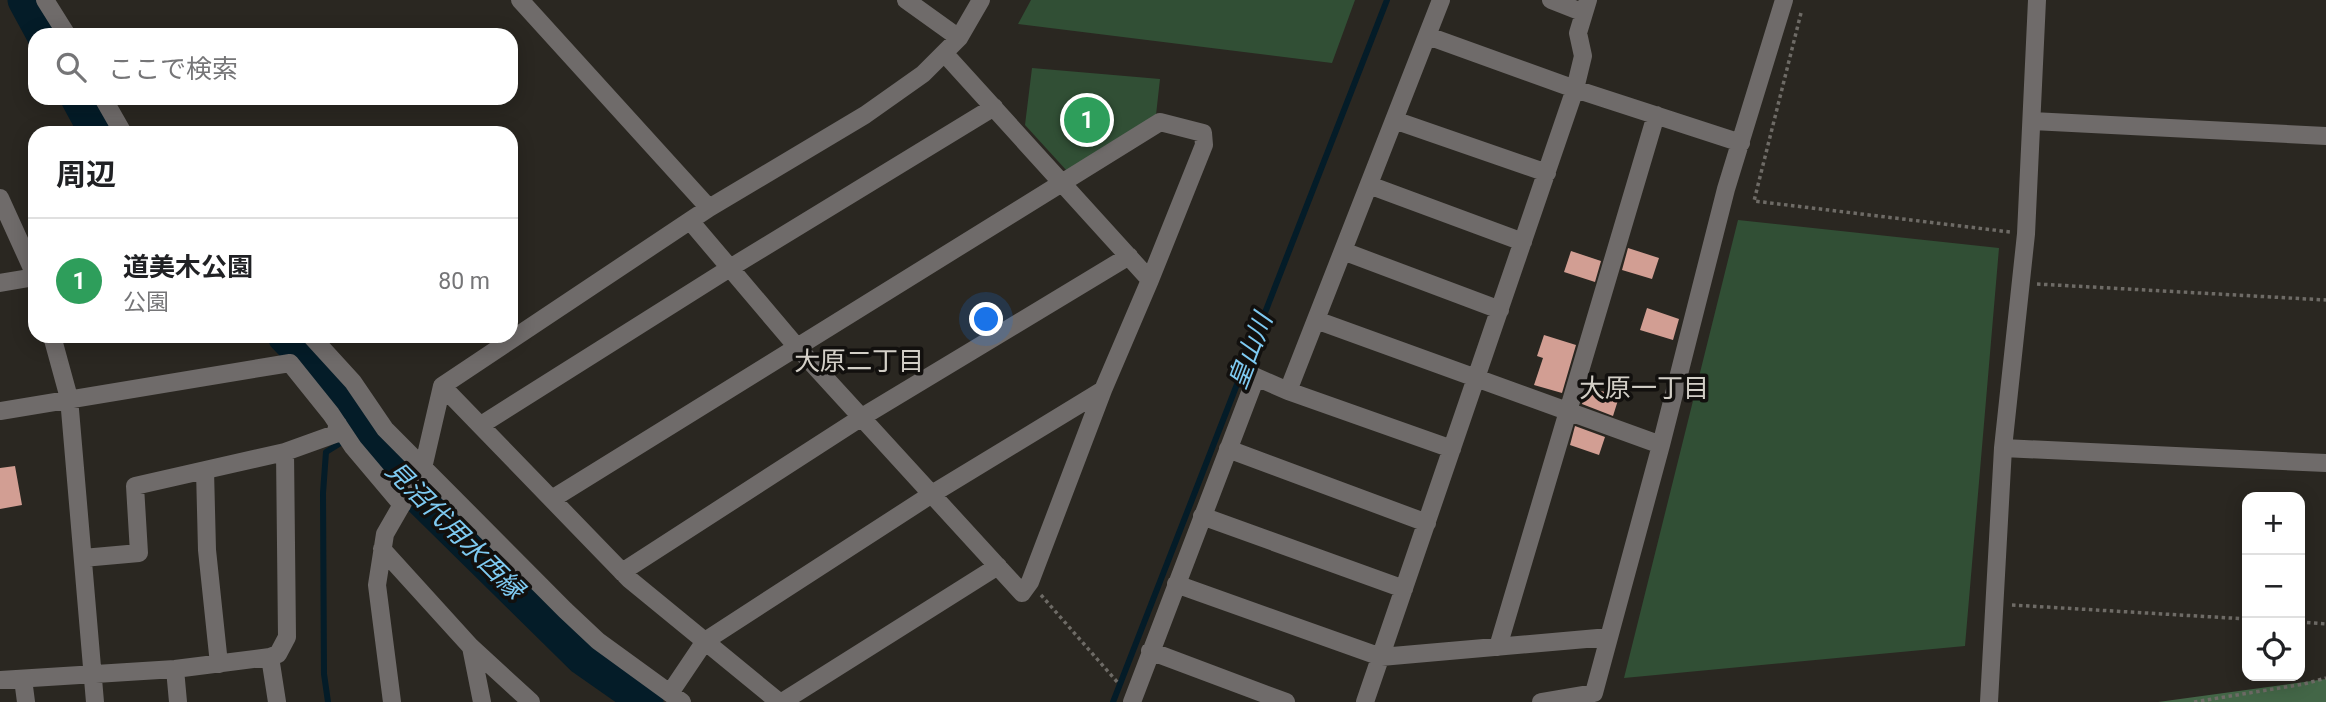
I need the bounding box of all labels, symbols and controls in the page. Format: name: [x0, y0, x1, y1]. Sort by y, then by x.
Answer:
search box: [28, 28, 518, 105]
icon: search: [52, 48, 90, 86]
text: ここで検索: [108, 54, 238, 84]
pin: 1: [1064, 94, 1110, 146]
text: 周辺: [56, 157, 116, 192]
text: 道美木公園: [123, 252, 253, 282]
text: 1: [72, 268, 86, 295]
text: 80 m: [438, 268, 490, 295]
text: 公園: [123, 289, 169, 316]
your location: [969, 302, 1003, 336]
water label: 皇山川: [1222, 306, 1279, 393]
district label: 大原二丁目: [794, 346, 924, 376]
district label: 大原一丁目: [1579, 373, 1709, 403]
water label: 見沼代用水西縁: [380, 455, 532, 607]
map controls: [2242, 492, 2305, 681]
button: +: [2242, 492, 2305, 555]
button: −: [2242, 555, 2305, 618]
button: locate: [2242, 618, 2305, 681]

